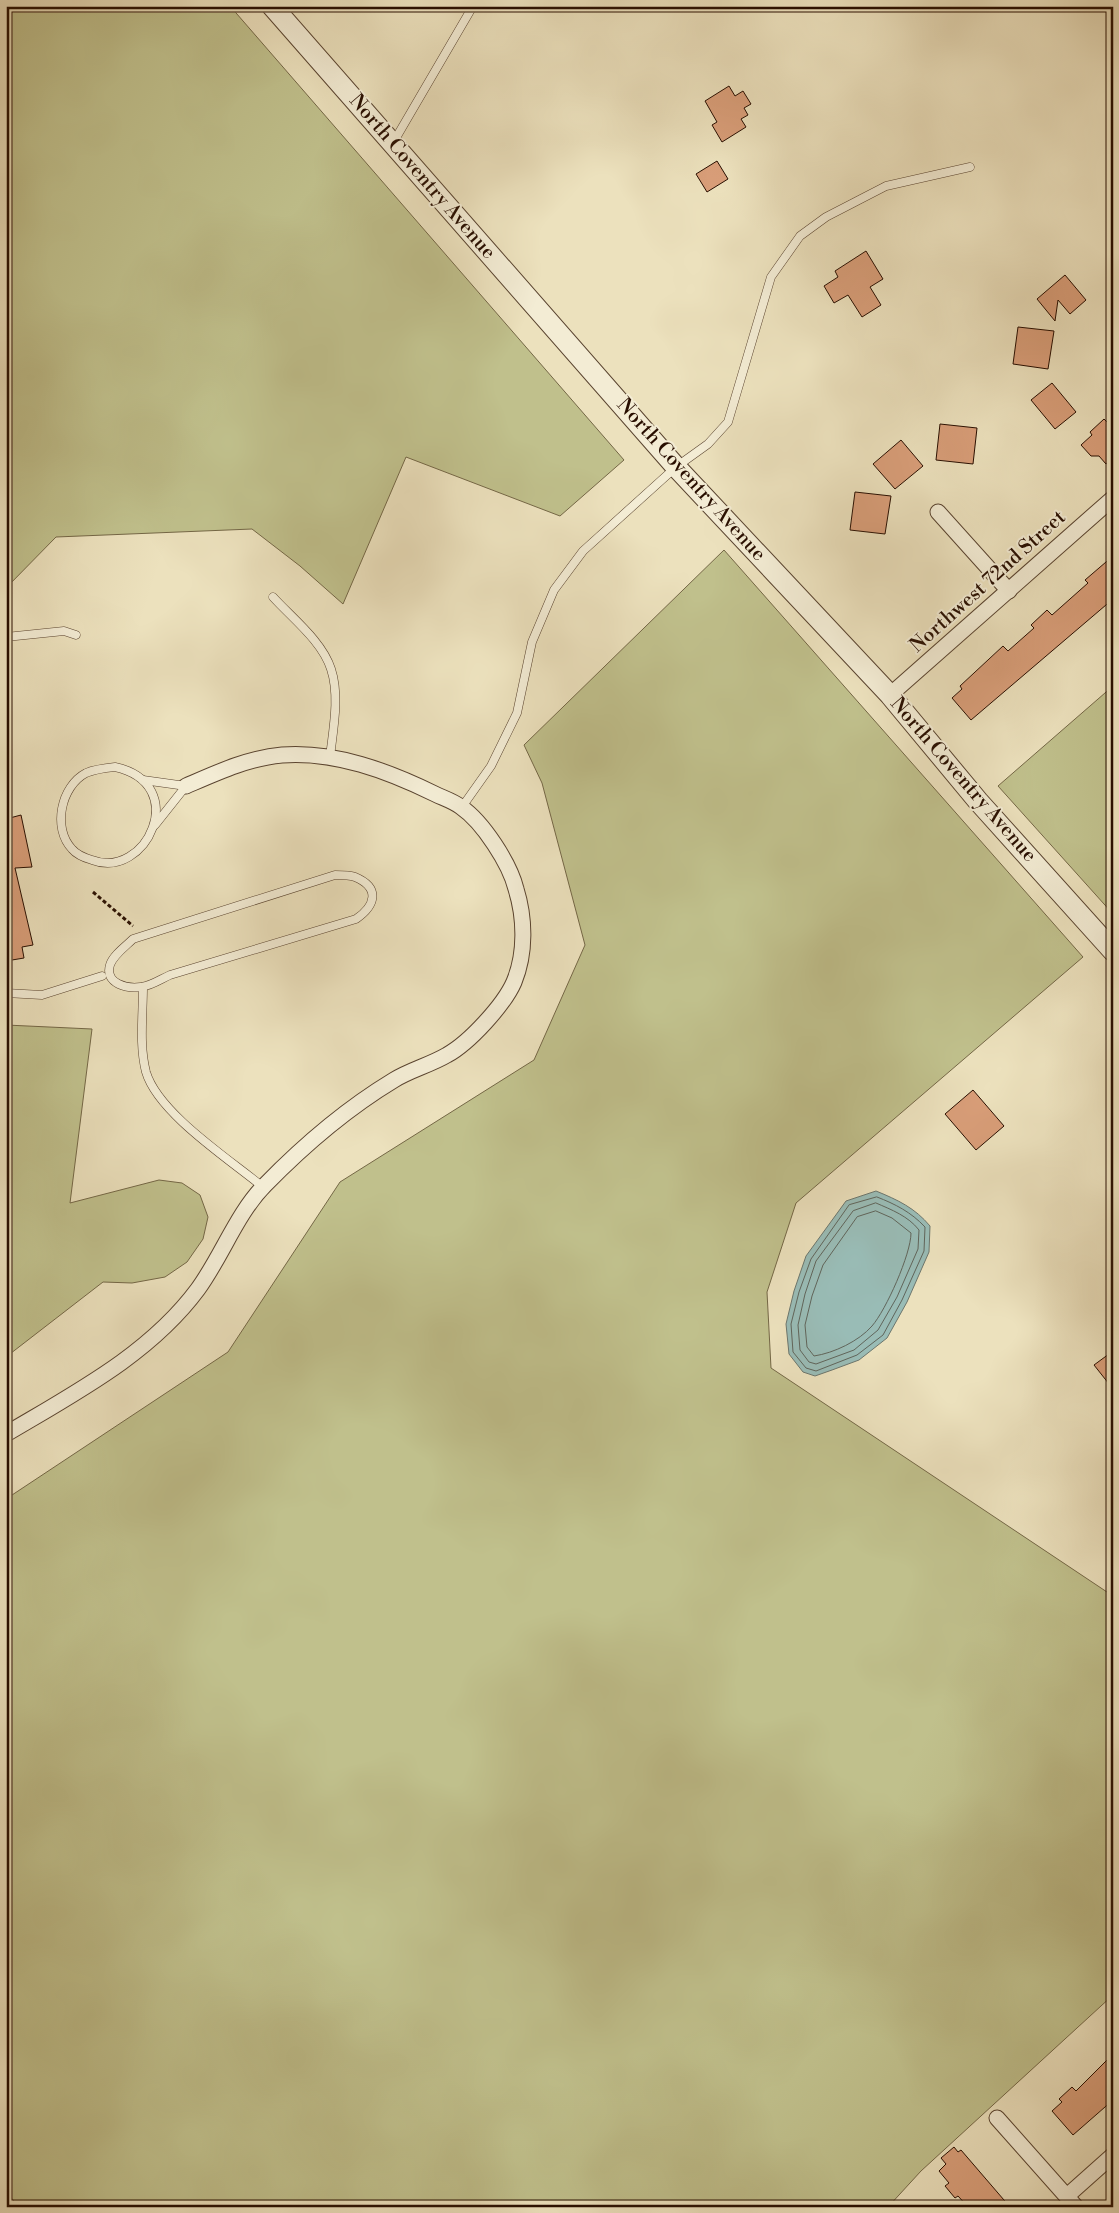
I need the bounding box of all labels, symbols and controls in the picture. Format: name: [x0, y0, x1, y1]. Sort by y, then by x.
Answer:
street label: North Coventry Avenue: [343, 89, 501, 265]
street label: North Coventry Avenue: [611, 393, 771, 567]
street label: Northwest 72nd Street: [905, 505, 1071, 659]
street label: North Coventry Avenue: [884, 692, 1042, 868]

